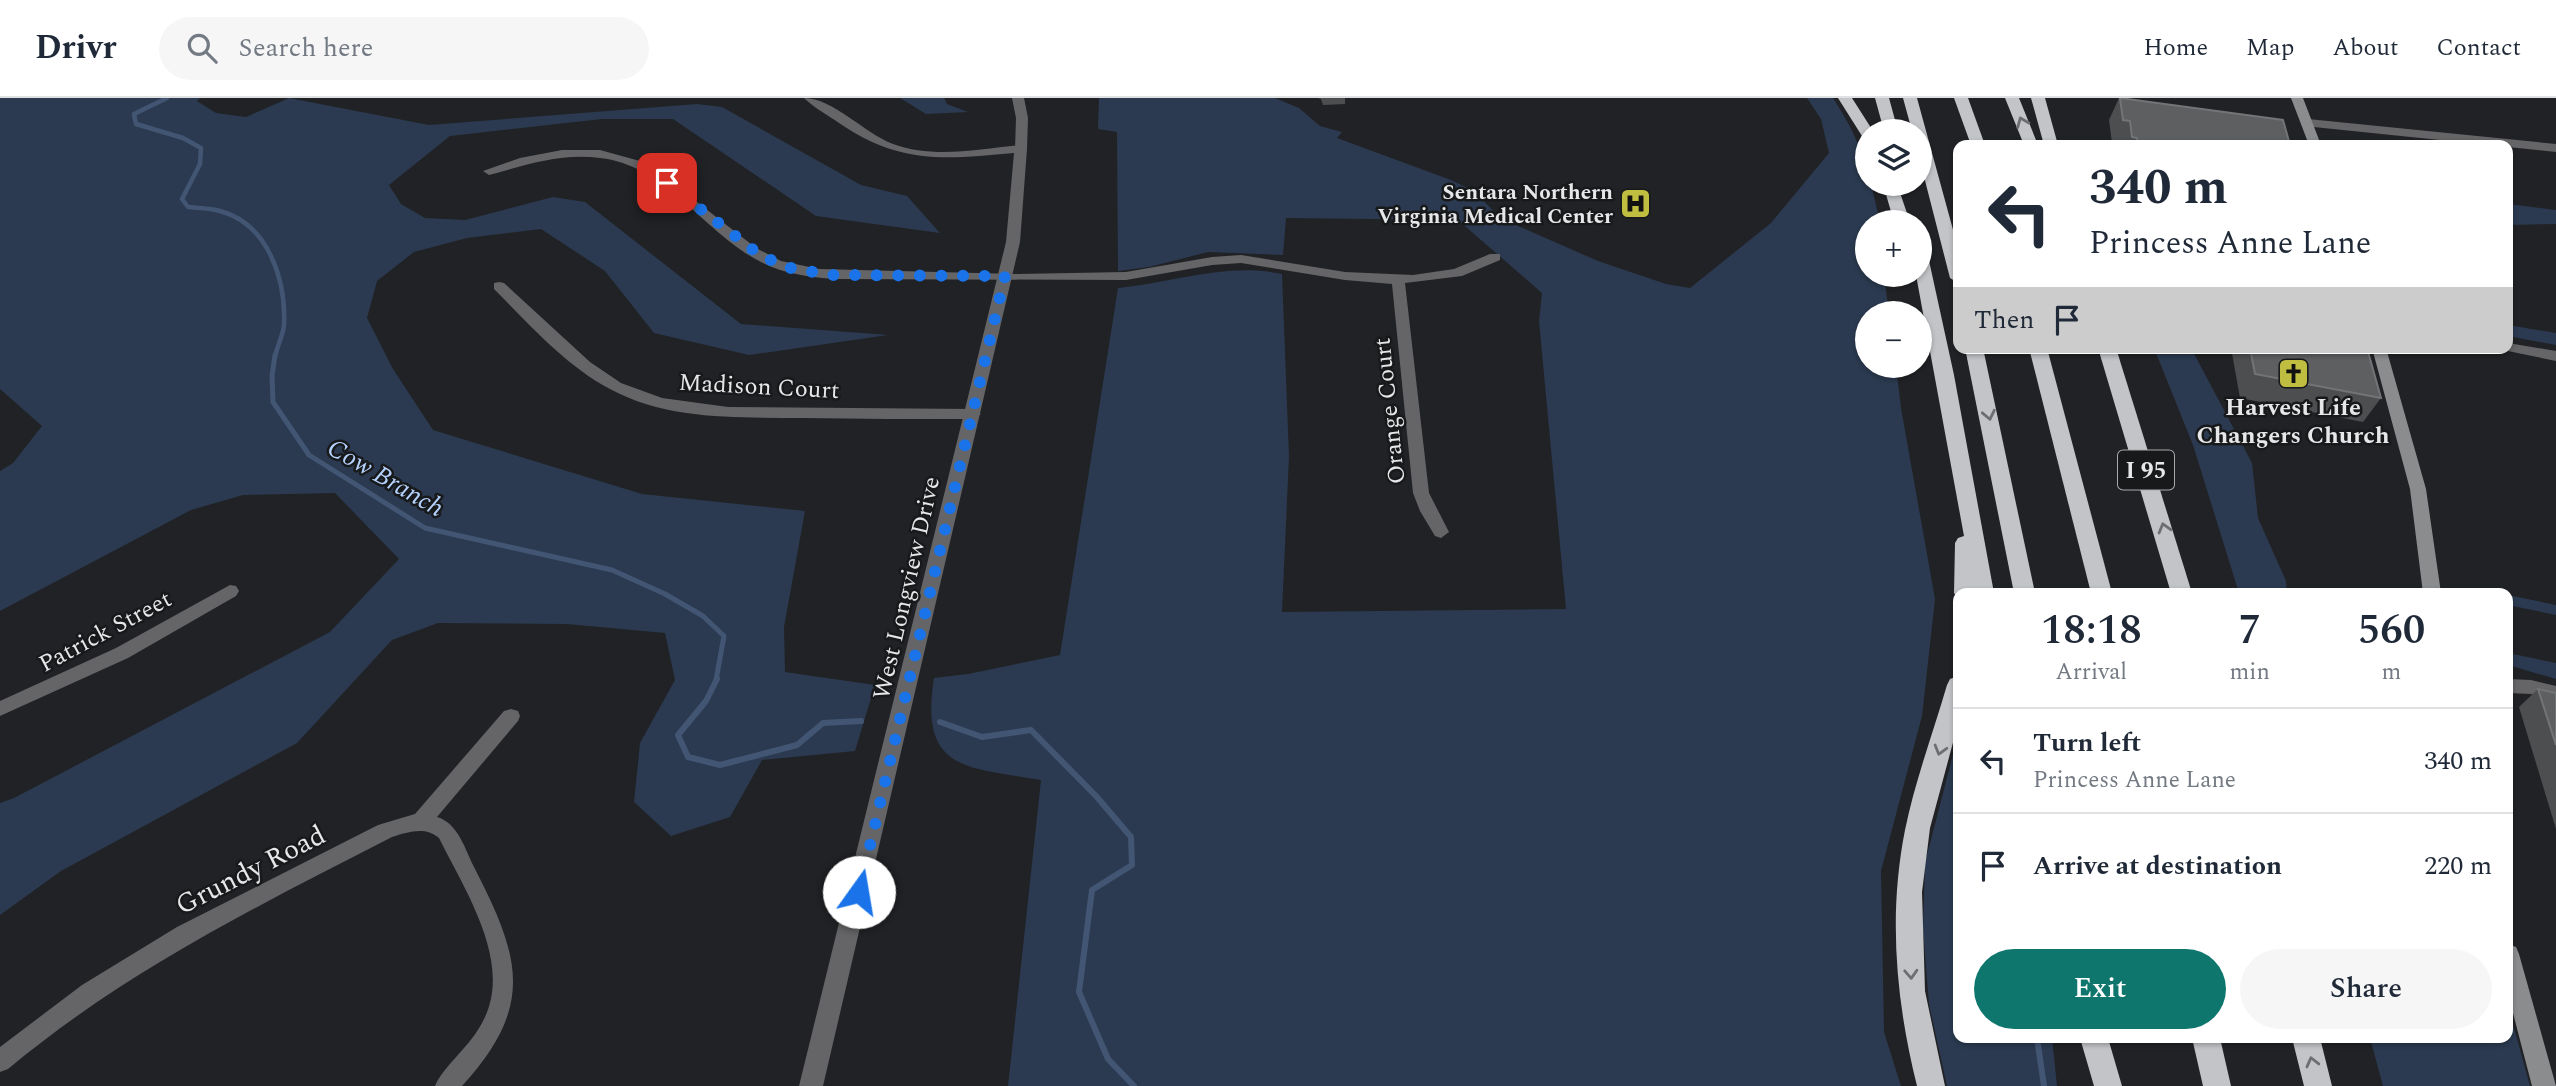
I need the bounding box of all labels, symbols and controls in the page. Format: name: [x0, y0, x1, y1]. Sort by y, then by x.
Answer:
search box: [159, 17, 649, 80]
text: Drivr: [35, 23, 117, 73]
text: Search here: [239, 28, 373, 68]
icon: search: [183, 29, 221, 67]
text: Home: [2143, 30, 2208, 66]
text: Map: [2246, 30, 2294, 66]
text: About: [2332, 30, 2398, 66]
text: Contact: [2436, 30, 2521, 66]
one-way arrow: [2016, 116, 2030, 129]
map controls: [1855, 119, 1932, 378]
button: layers: [1855, 119, 1932, 196]
text: 340 m: [2089, 151, 2228, 226]
pin: [637, 153, 697, 213]
icon: arrive: [648, 164, 686, 202]
icon: left: [1974, 168, 2065, 259]
place label: Sentara Northern Virginia Medical Center: [1378, 177, 1613, 233]
hospital icon: Sentara Northern Virginia Medical Center: [1619, 187, 1653, 221]
button: +: [1855, 210, 1932, 287]
text: Princess Anne Lane: [2089, 219, 2371, 268]
text: Then: [1974, 300, 2034, 340]
button: −: [1855, 301, 1932, 378]
icon: arrive: [2048, 301, 2086, 339]
street label: Orange Court: [1364, 336, 1416, 486]
church icon: Harvest Life Changers Church: [2276, 356, 2310, 390]
street label: Madison Court: [678, 365, 840, 409]
place label: Harvest Life Changers Church: [2196, 390, 2390, 454]
one-way arrow: [1981, 409, 1995, 421]
water label: Cow Branch: [319, 428, 452, 528]
road number: I 95: [2118, 450, 2174, 490]
street label: West Longview Drive: [864, 473, 950, 703]
one-way arrow: [2157, 522, 2172, 534]
street label: Patrick Street: [32, 582, 178, 682]
text: 18:18: [2041, 599, 2142, 662]
text: 7: [2238, 599, 2261, 662]
text: 560: [2358, 599, 2425, 662]
text: Arrival: [2055, 655, 2127, 690]
text: min: [2230, 655, 2270, 690]
text: m: [2382, 655, 2401, 690]
text: Turn left: [2033, 723, 2141, 763]
text: 340 m: [2424, 741, 2492, 781]
icon: left: [1974, 742, 2012, 780]
one-way arrow: [1934, 744, 1948, 756]
text: Princess Anne Lane: [2033, 763, 2236, 798]
street label: Grundy Road: [168, 814, 333, 927]
text: Arrive at destination: [2033, 846, 2282, 886]
text: 220 m: [2424, 846, 2492, 886]
icon: arrive: [1974, 847, 2012, 885]
position arrow: [822, 855, 896, 929]
button: Exit: [1974, 949, 2226, 1029]
button: Share: [2240, 949, 2492, 1029]
one-way arrow: [1904, 969, 1919, 980]
one-way arrow: [2306, 1056, 2320, 1068]

